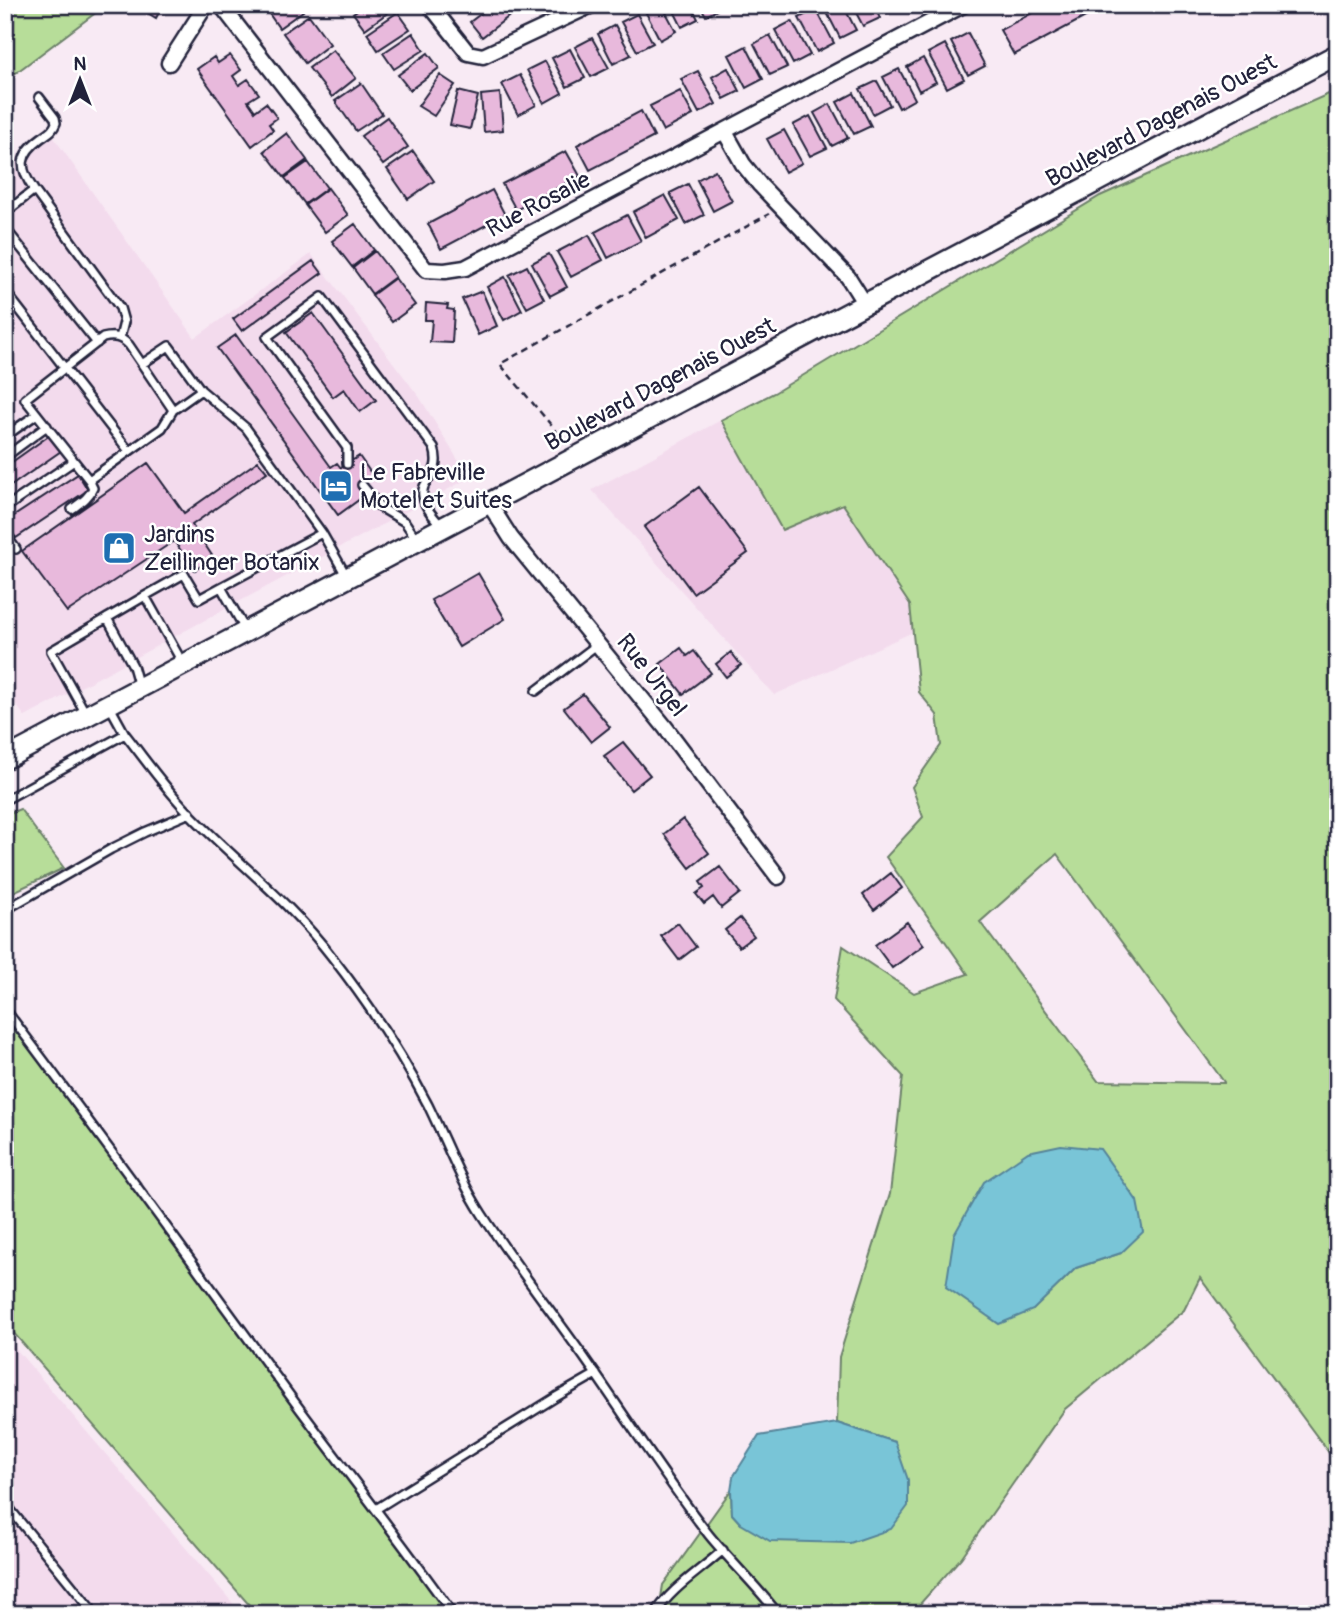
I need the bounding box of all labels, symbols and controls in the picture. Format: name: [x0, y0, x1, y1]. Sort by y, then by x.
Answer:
north arrow: [46, 46, 116, 116]
street label: Boulevard Dagenais Ouest: [1041, 47, 1282, 194]
text: N: [74, 52, 87, 76]
street label: Rue Rosalie: [481, 165, 595, 244]
street label: Boulevard Dagenais Ouest: [540, 311, 781, 458]
place label: Le Fabreville Motel et Suites: [360, 458, 512, 515]
hotel icon: Le Fabreville Motel et Suites: [317, 467, 355, 505]
place label: Jardins Zeillinger Botanix: [144, 520, 320, 577]
shop icon: Jardins Zeillinger Botanix: [100, 529, 138, 567]
street label: Rue Urgel: [610, 628, 693, 722]

